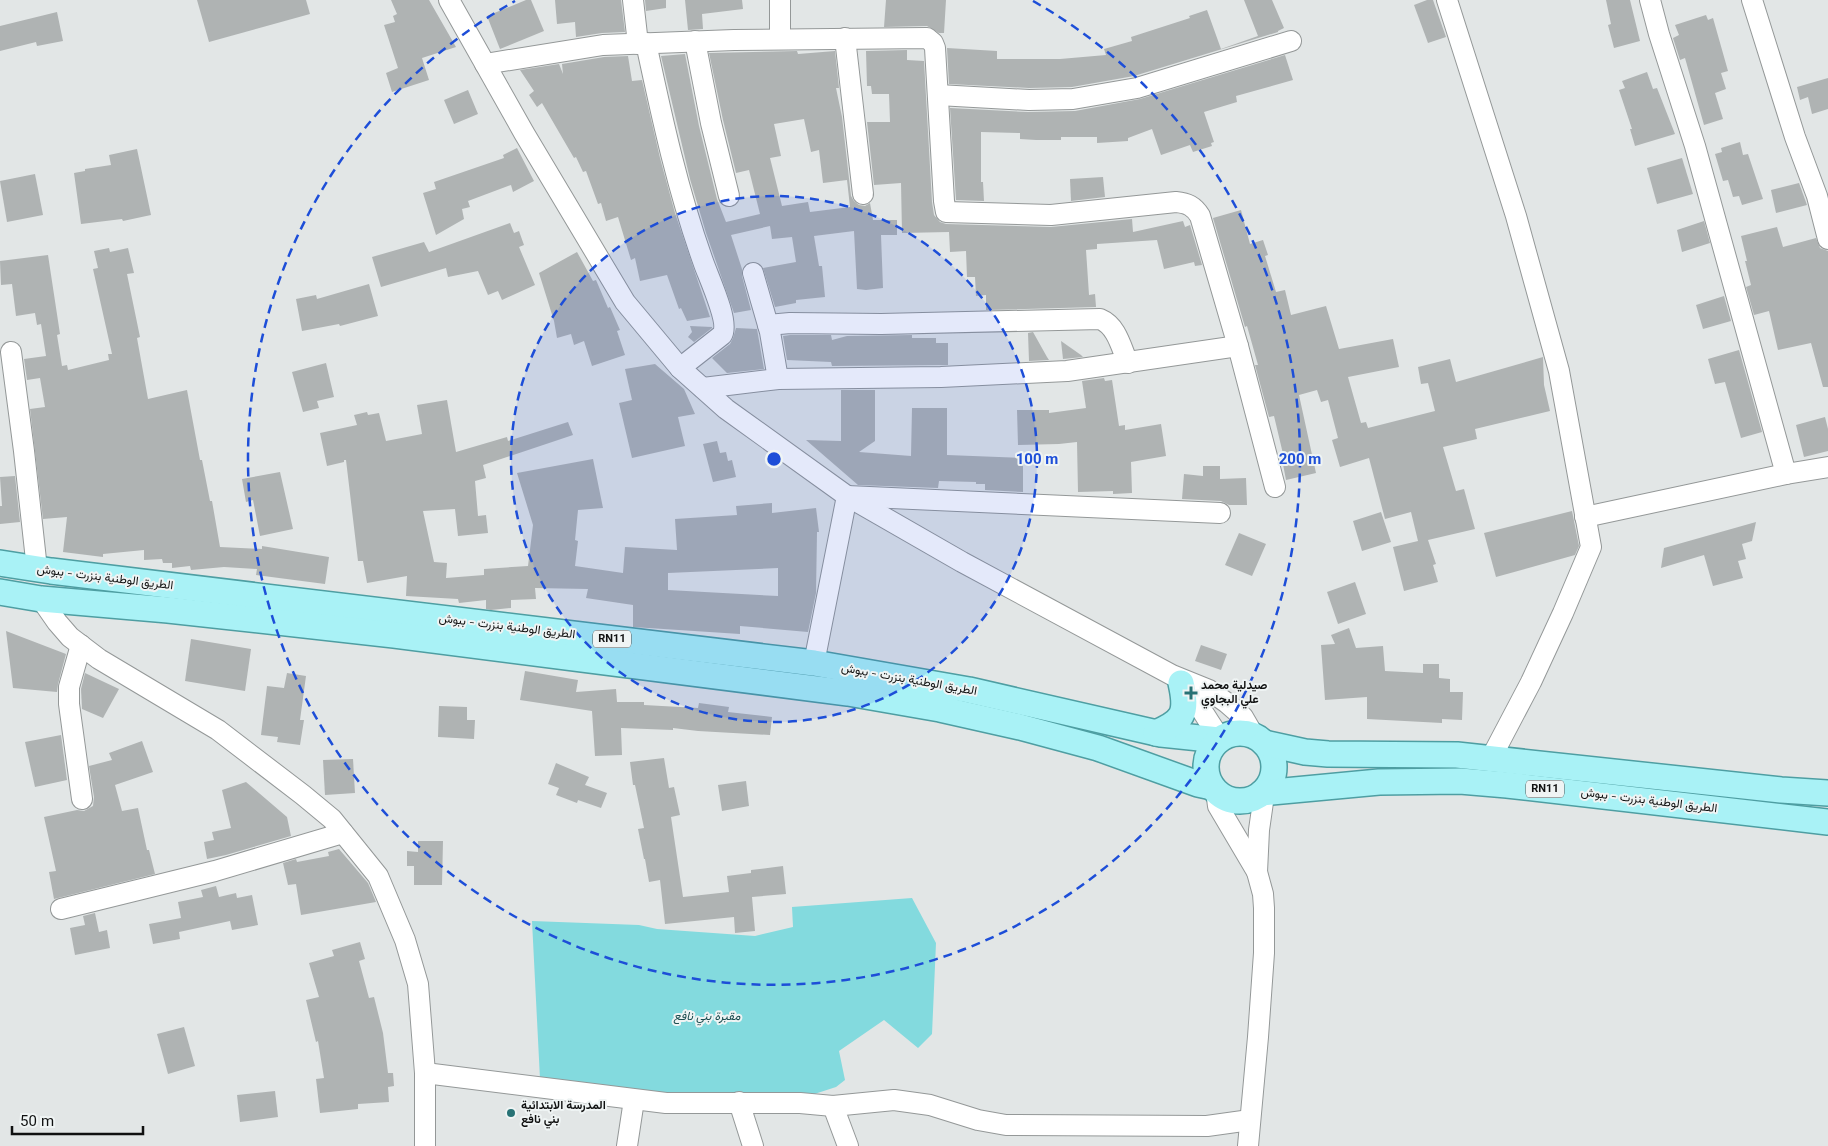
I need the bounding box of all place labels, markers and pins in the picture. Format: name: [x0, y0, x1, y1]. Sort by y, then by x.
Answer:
centre of rings: [765, 450, 783, 468]
place label: صيدلية محمد علي البجاوي: [1201, 677, 1267, 709]
marker: صيدلية محمد علي البجاوي: [1185, 687, 1197, 699]
place label: المدرسة الابتدائية بني نافع: [521, 1097, 606, 1129]
marker: المدرسة الابتدائية بني نافع: [505, 1107, 517, 1119]

